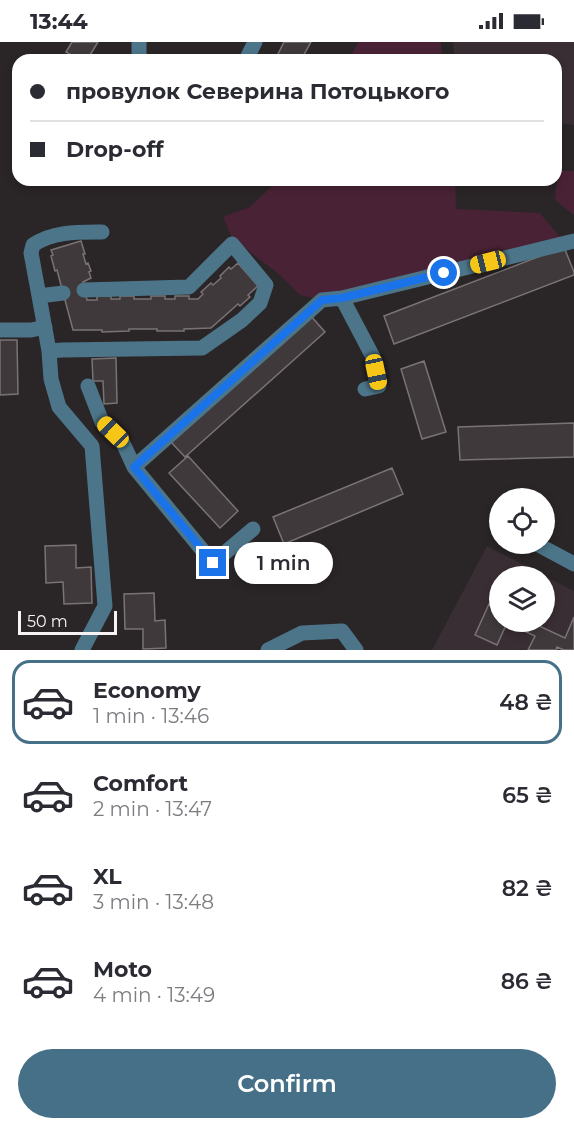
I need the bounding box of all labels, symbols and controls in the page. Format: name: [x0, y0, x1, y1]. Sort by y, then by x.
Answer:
text: 13:44: [30, 8, 88, 35]
text: провулок Северина Потоцького: [66, 78, 449, 105]
text: Drop-off: [66, 136, 164, 163]
car: [468, 249, 508, 275]
route start: [430, 259, 457, 286]
car: [363, 353, 389, 391]
car: [94, 413, 132, 451]
map controls: [489, 488, 555, 632]
button: locate: [489, 488, 555, 554]
callout: 1 min: [234, 542, 333, 584]
route end: [199, 549, 226, 576]
text: 1 min: [257, 551, 310, 575]
button: layers: [489, 566, 555, 632]
scale bar: [18, 608, 117, 636]
text: 50 m: [27, 612, 68, 631]
icon: car: [21, 675, 75, 729]
text: Economy: [93, 677, 201, 704]
text: 48 ₴: [499, 689, 553, 716]
text: 1 min · 13:46: [93, 704, 209, 728]
icon: car: [21, 768, 75, 822]
text: Comfort: [93, 770, 188, 797]
text: 65 ₴: [502, 782, 553, 809]
text: 2 min · 13:47: [93, 797, 212, 821]
icon: car: [21, 861, 75, 915]
text: XL: [93, 863, 122, 890]
text: 82 ₴: [502, 875, 553, 902]
text: 3 min · 13:48: [93, 890, 214, 914]
icon: car: [21, 954, 75, 1008]
text: Moto: [93, 956, 152, 983]
text: 86 ₴: [501, 968, 553, 995]
text: 4 min · 13:49: [93, 983, 215, 1007]
button: Confirm: [18, 1049, 556, 1118]

